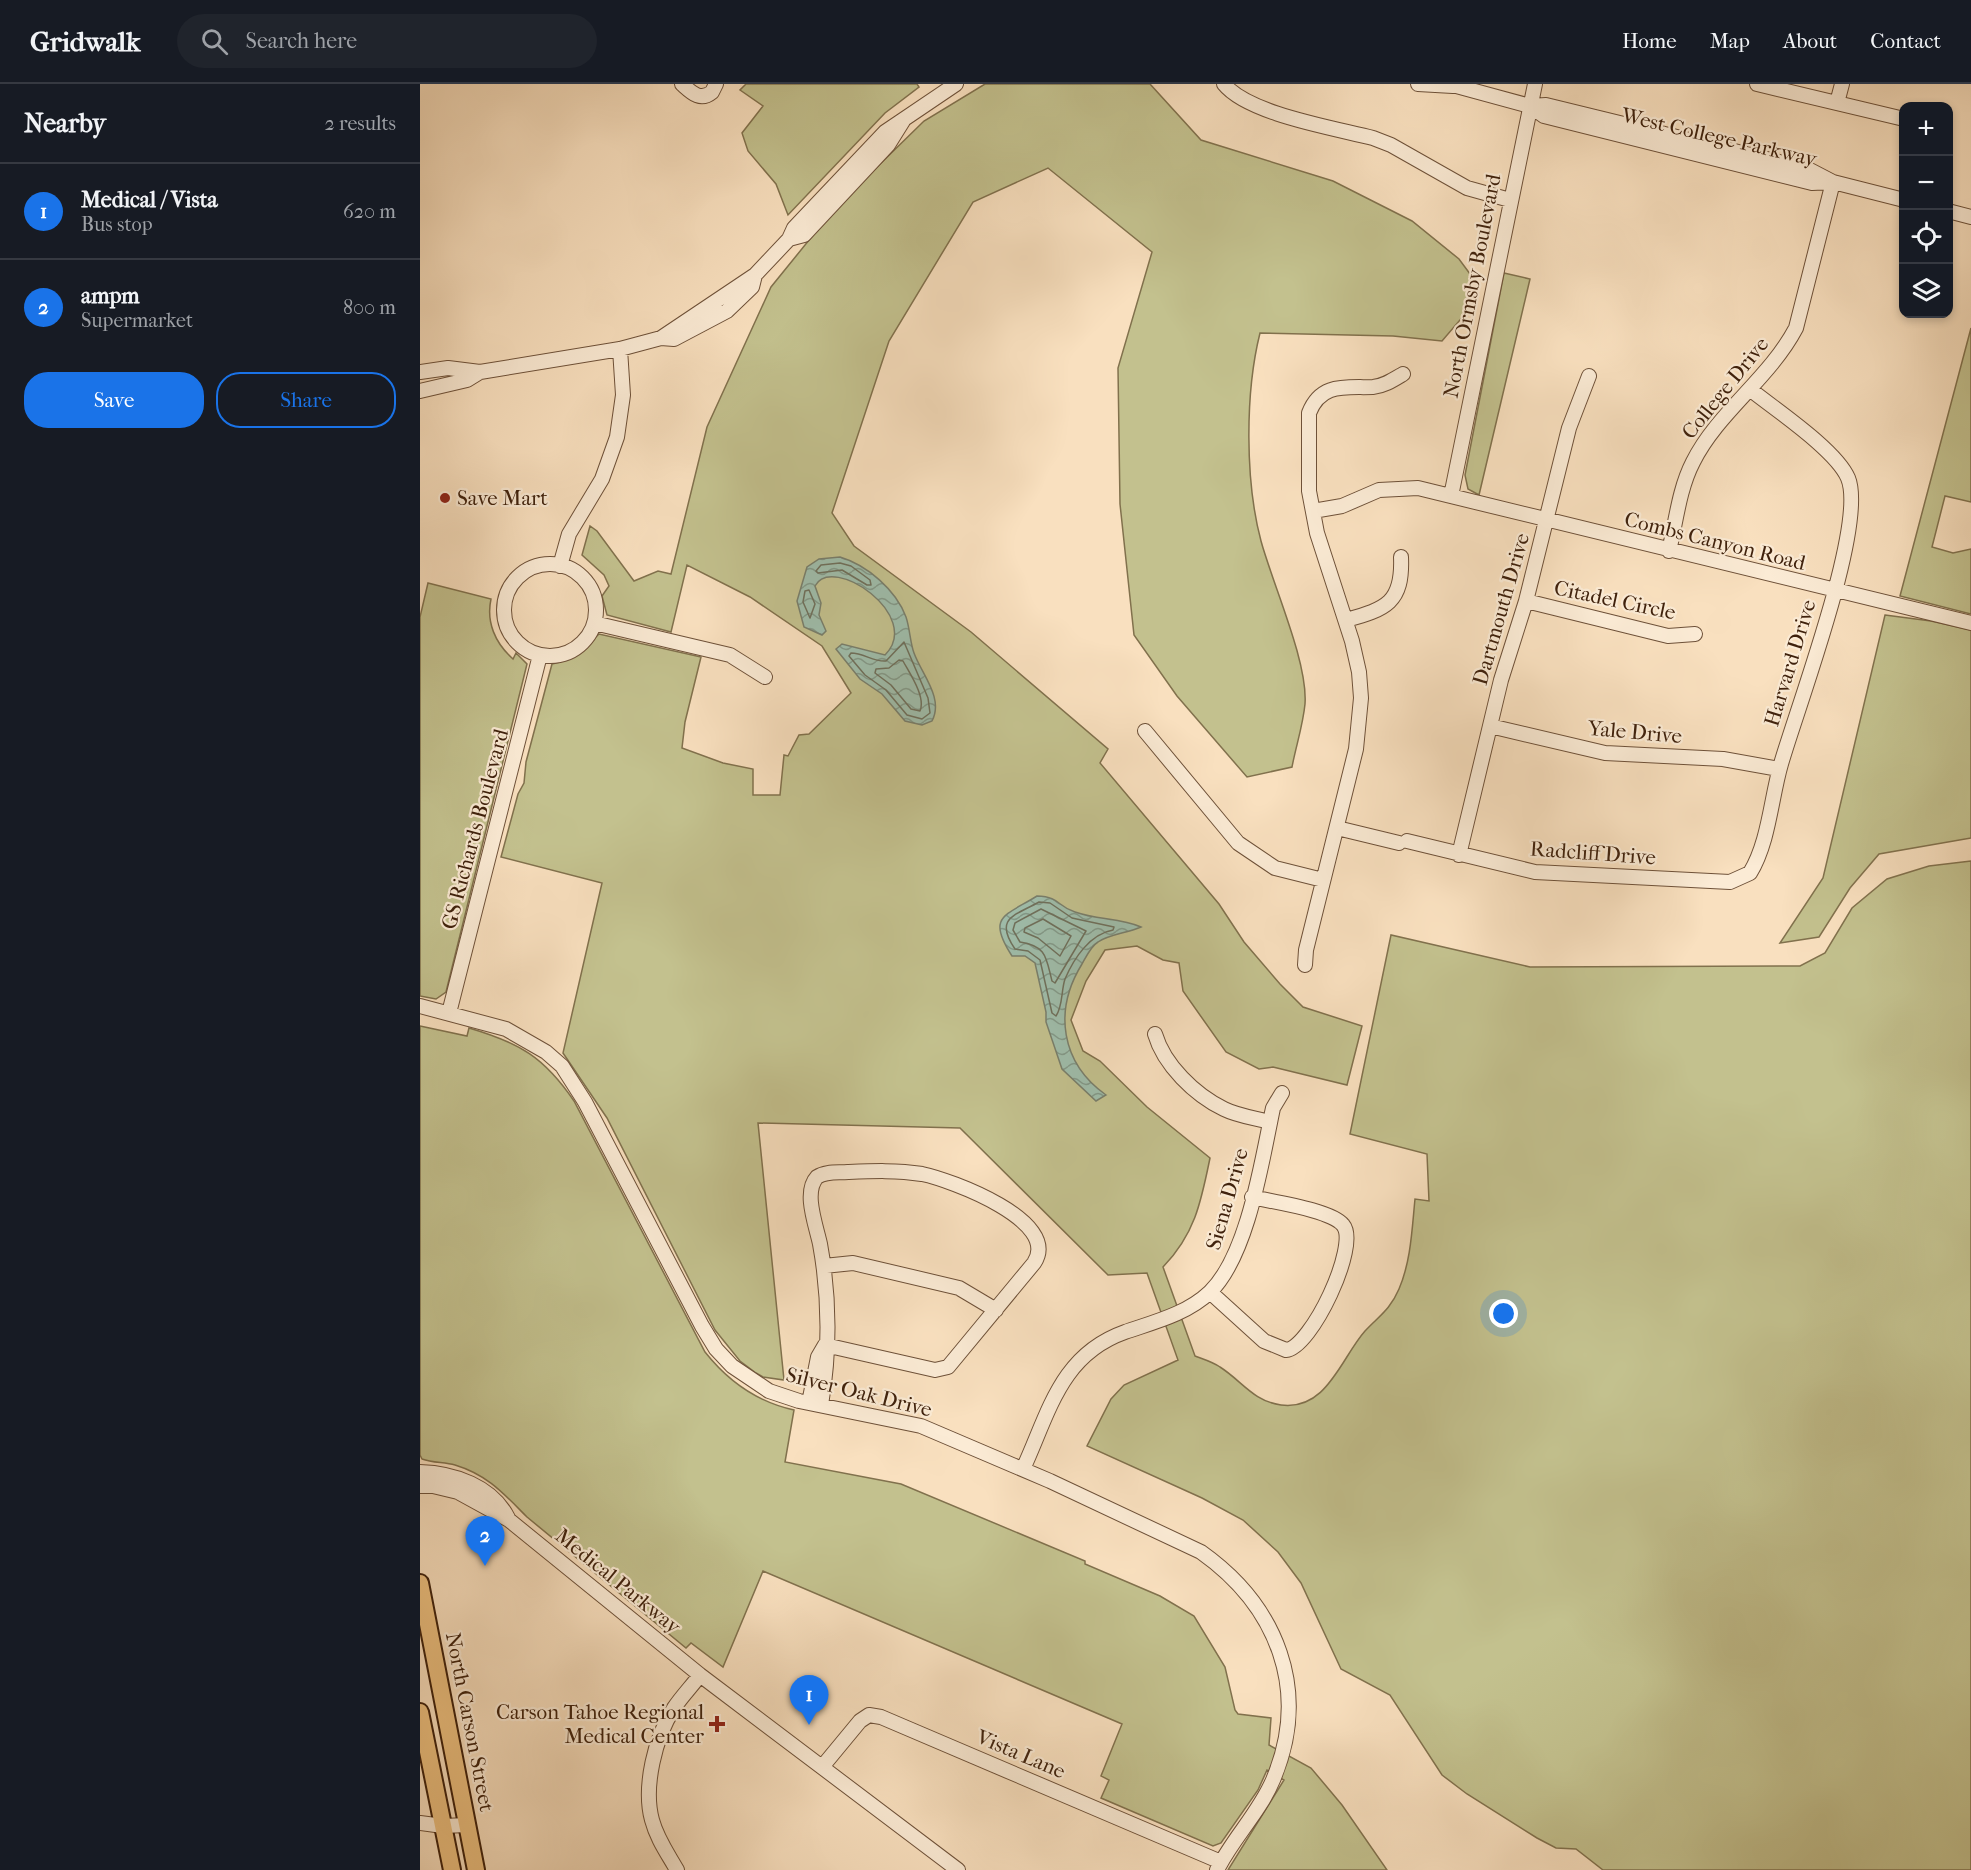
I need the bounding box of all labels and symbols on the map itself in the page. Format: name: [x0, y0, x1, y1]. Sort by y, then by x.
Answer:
street label: West College Parkway: [1618, 103, 1820, 171]
street label: North Ormsby Boulevard: [1438, 171, 1506, 400]
street label: College Drive: [1677, 332, 1773, 444]
place label: Save Mart: [457, 486, 548, 510]
marker: Save Mart: [438, 491, 452, 505]
street label: Combs Canyon Road: [1622, 507, 1808, 575]
street label: Dartmouth Drive: [1468, 530, 1534, 688]
street label: Citadel Circle: [1552, 575, 1678, 625]
street label: Harvard Drive: [1759, 597, 1821, 729]
street label: Yale Drive: [1586, 716, 1683, 748]
street label: GS Richards Boulevard: [437, 726, 513, 932]
street label: Radcliff Drive: [1529, 837, 1657, 869]
street label: Siena Drive: [1201, 1145, 1253, 1253]
your location: [1489, 1299, 1518, 1328]
street label: Silver Oak Drive: [784, 1362, 934, 1422]
pin: 2: [466, 1516, 504, 1566]
street label: Medical Parkway: [551, 1523, 686, 1639]
street label: North Carson Street: [441, 1630, 499, 1814]
pin: 1: [790, 1676, 828, 1725]
place label: Carson Tahoe Regional Medical Center: [496, 1700, 704, 1748]
marker: Carson Tahoe Regional Medical Center: [708, 1715, 726, 1733]
street label: Vista Lane: [972, 1724, 1069, 1783]

